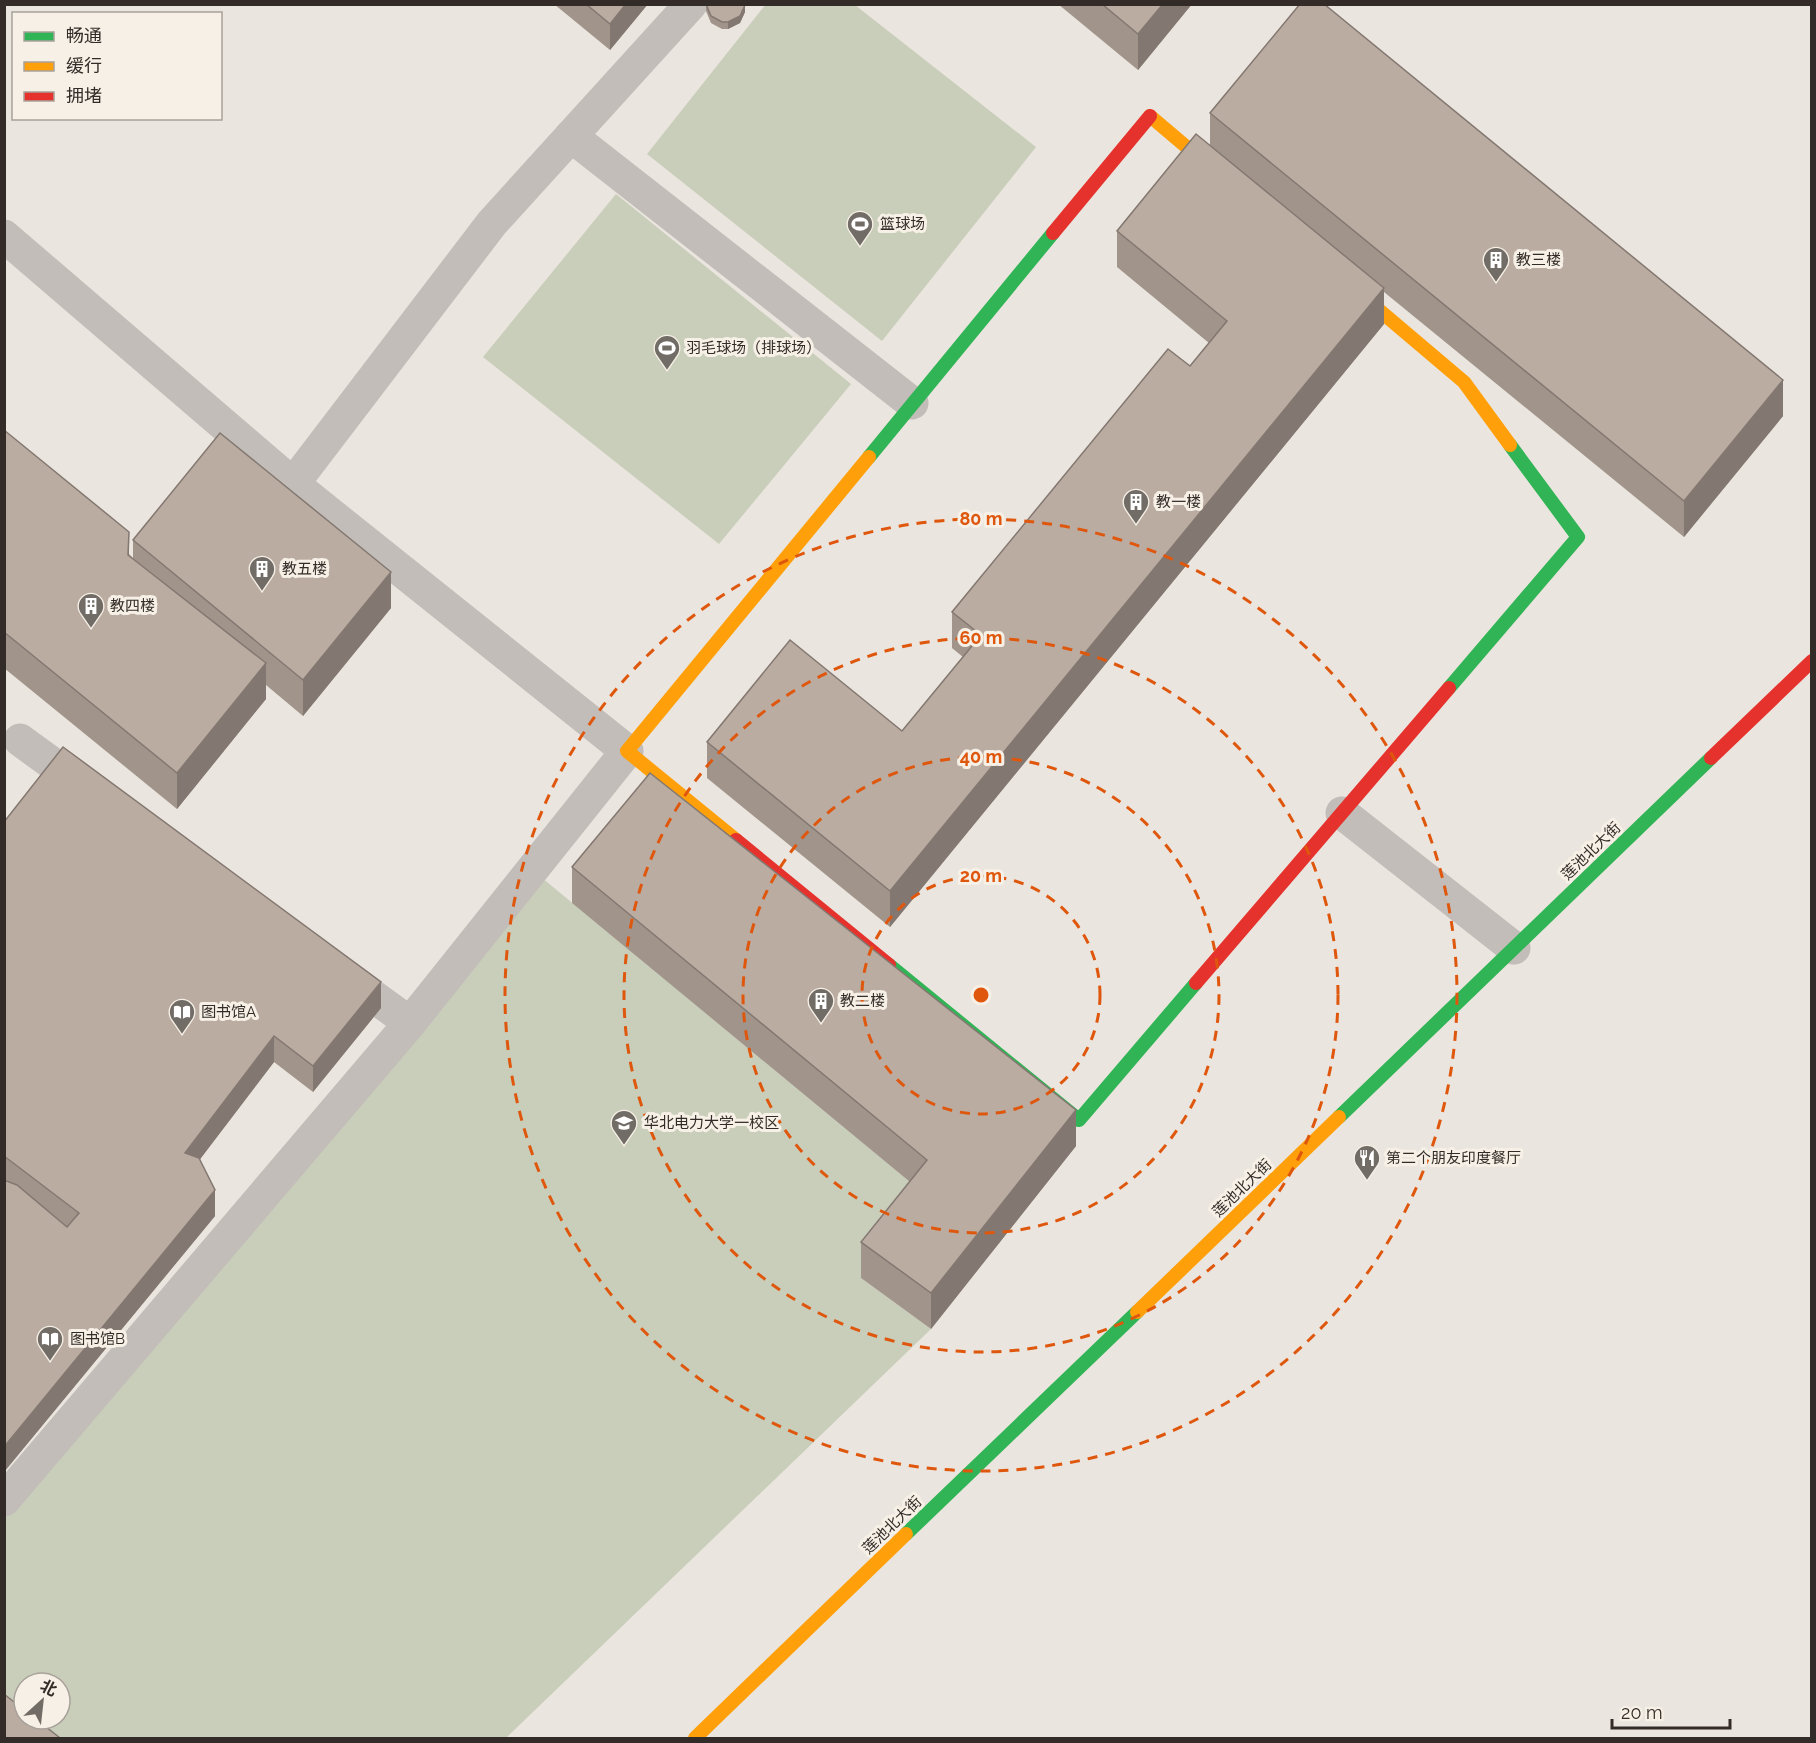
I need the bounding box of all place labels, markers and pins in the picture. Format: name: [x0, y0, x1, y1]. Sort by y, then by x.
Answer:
sports icon: 篮球场: [845, 209, 875, 247]
place label: 篮球场: [880, 215, 925, 233]
building icon: 教三楼: [1481, 245, 1511, 283]
place label: 教三楼: [1516, 251, 1561, 269]
sports icon: 羽毛球场（排球场）: [652, 333, 682, 371]
place label: 羽毛球场（排球场）: [686, 339, 821, 357]
building icon: 教一楼: [1121, 487, 1151, 525]
place label: 教一楼: [1156, 493, 1201, 511]
building icon: 教五楼: [247, 554, 277, 592]
place label: 教五楼: [282, 560, 327, 578]
building icon: 教四楼: [76, 591, 106, 629]
place label: 教四楼: [110, 597, 155, 615]
centre of rings: [971, 985, 991, 1005]
building icon: 教二楼: [806, 986, 836, 1024]
place label: 教二楼: [840, 992, 885, 1010]
library icon: 图书馆A: [167, 997, 197, 1035]
place label: 图书馆A: [201, 1003, 256, 1021]
school or university icon: 华北电力大学一校区: [609, 1108, 639, 1146]
place label: 华北电力大学一校区: [644, 1114, 779, 1132]
restaurant icon: 第二个朋友印度餐厅: [1352, 1143, 1382, 1181]
place label: 第二个朋友印度餐厅: [1386, 1149, 1521, 1167]
library icon: 图书馆B: [35, 1324, 65, 1362]
place label: 图书馆B: [70, 1330, 125, 1348]

